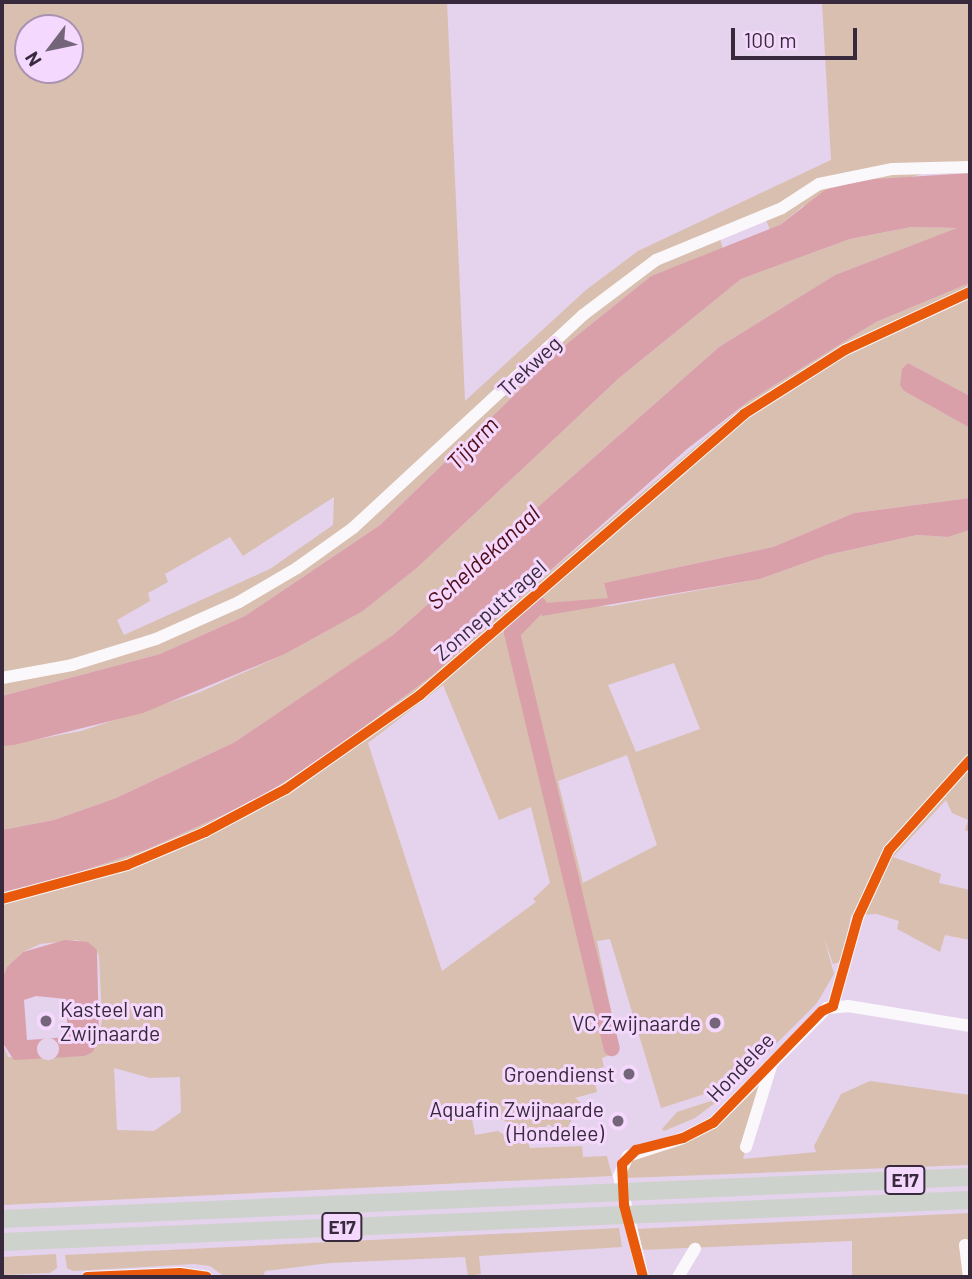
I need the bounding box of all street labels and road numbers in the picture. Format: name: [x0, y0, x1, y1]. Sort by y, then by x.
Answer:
street label: Trekweg: [492, 330, 566, 402]
street label: Zonneputtragel: [429, 554, 551, 666]
street label: Hondelee: [701, 1027, 779, 1107]
road number: E17: [884, 1164, 926, 1196]
road number: E17: [321, 1212, 363, 1242]

